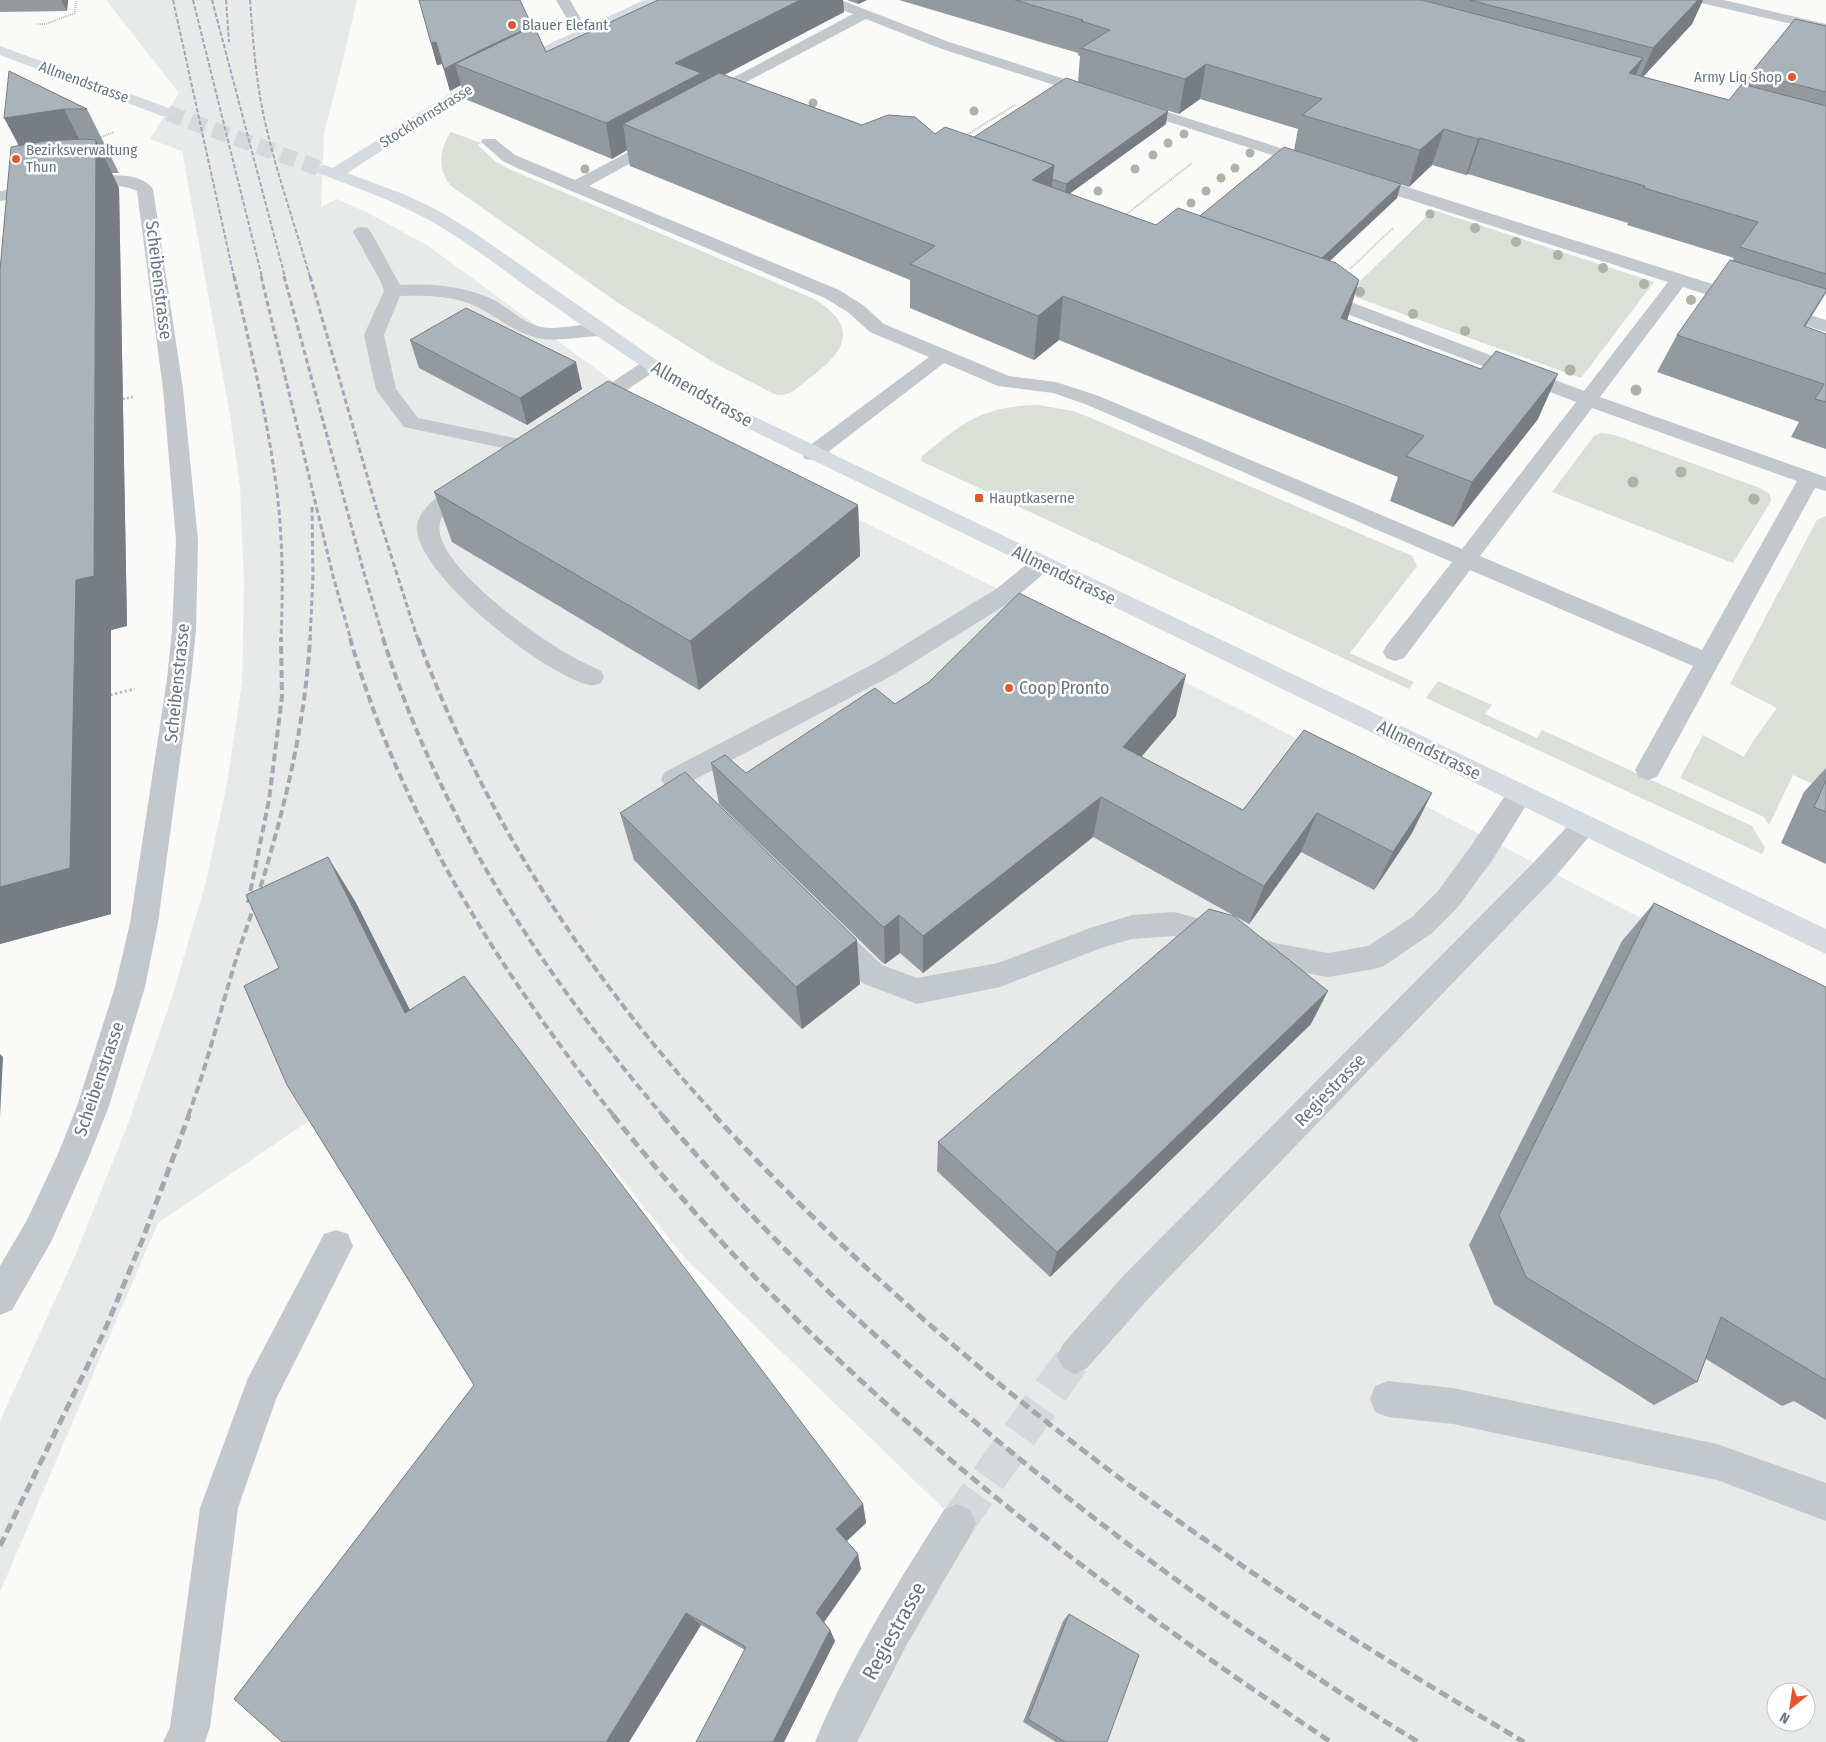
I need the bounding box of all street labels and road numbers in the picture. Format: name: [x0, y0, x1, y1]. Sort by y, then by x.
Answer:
street label: Allmendstrasse: [37, 57, 131, 107]
street label: Stockhornstrasse: [376, 80, 476, 152]
street label: Scheibenstrasse: [141, 219, 177, 341]
street label: Allmendstrasse: [648, 356, 756, 432]
street label: Allmendstrasse: [1008, 540, 1120, 610]
street label: Scheibenstrasse: [160, 622, 194, 744]
street label: Allmendstrasse: [1373, 715, 1485, 785]
street label: Scheibenstrasse: [69, 1019, 129, 1139]
street label: Regiestrasse: [1290, 1049, 1370, 1131]
street label: Regiestrasse: [856, 1578, 932, 1684]

